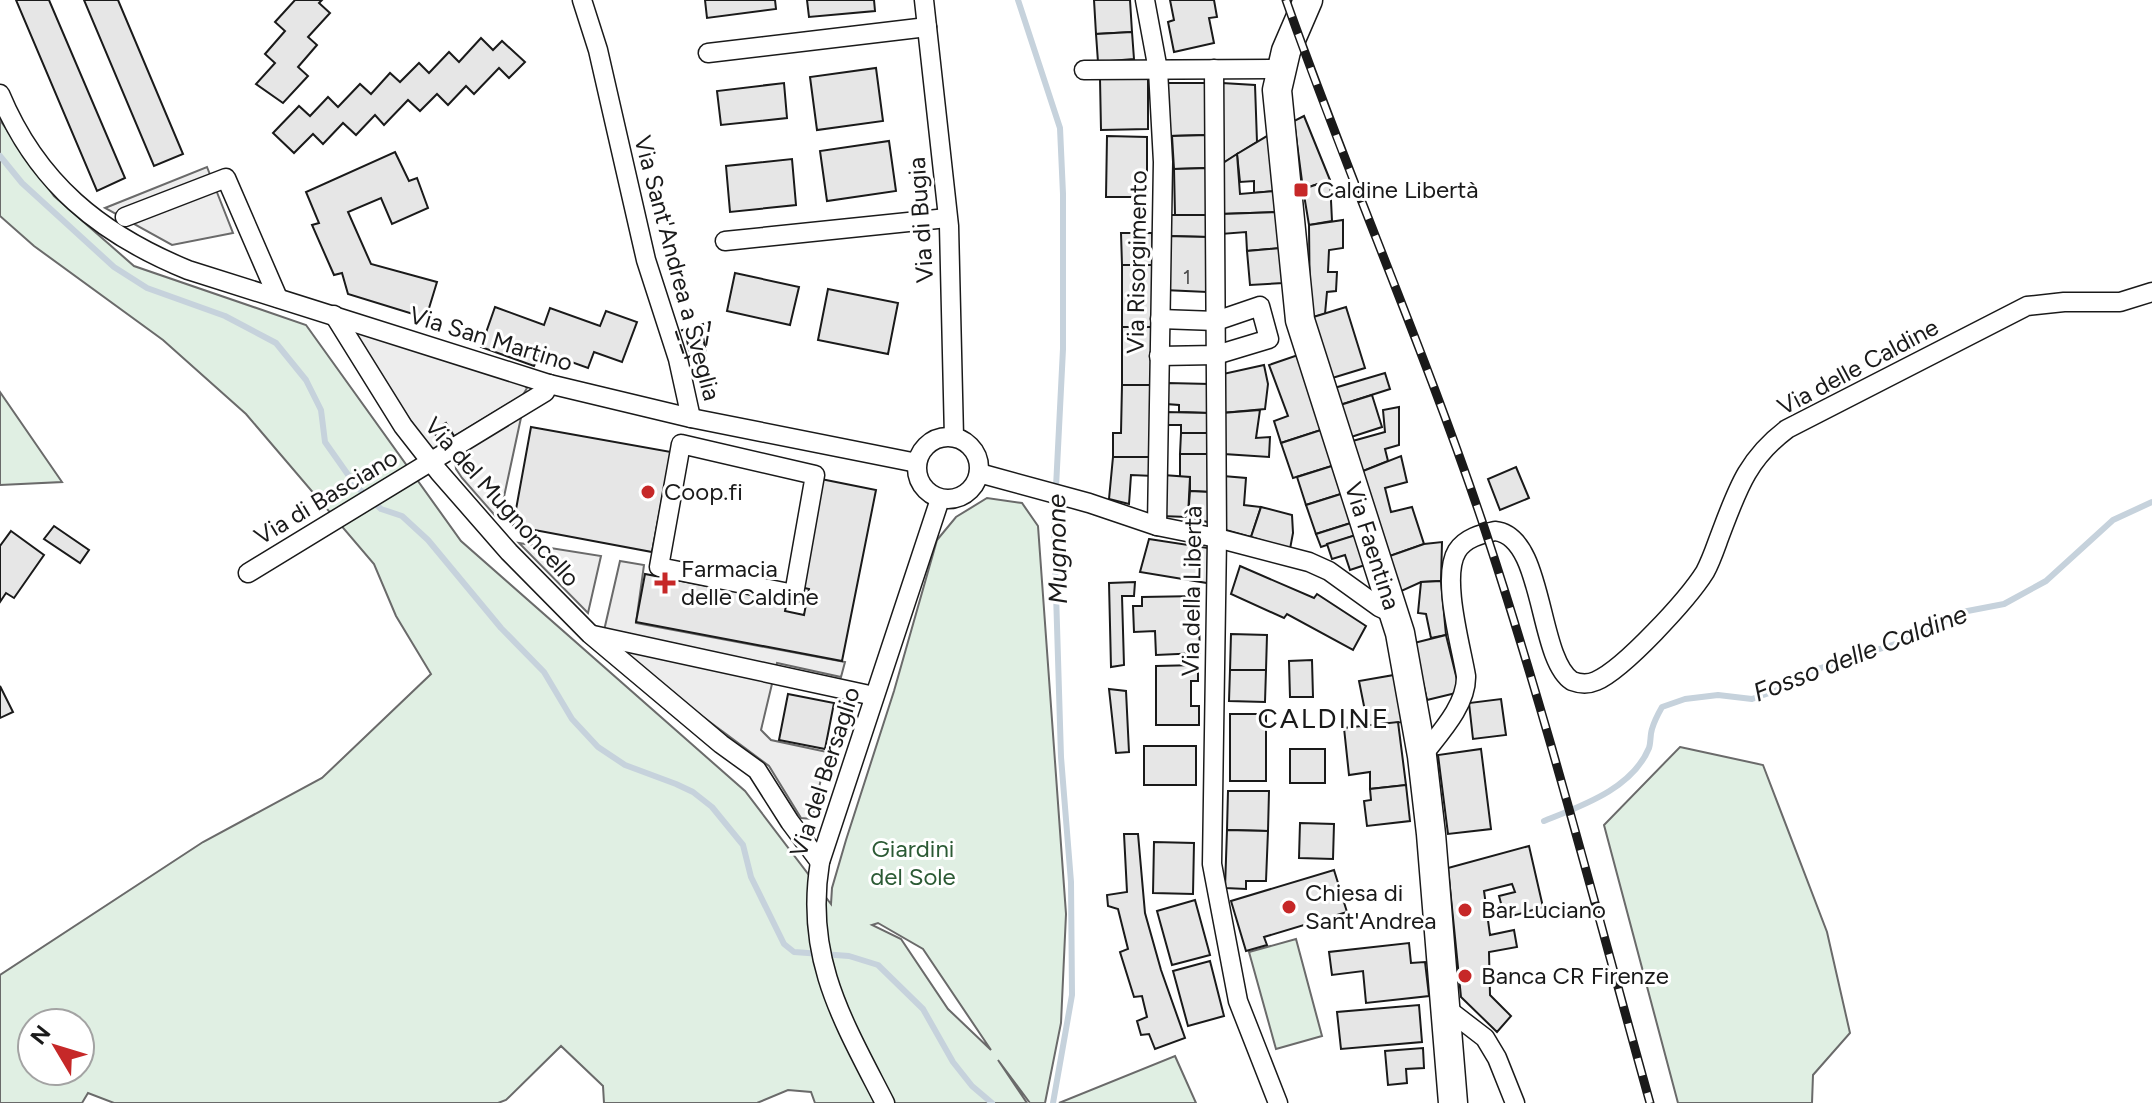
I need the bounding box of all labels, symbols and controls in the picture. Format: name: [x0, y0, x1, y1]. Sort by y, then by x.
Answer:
street label: Via Sant'Andrea a Sveglia: [628, 132, 727, 404]
street label: Via di Bugia: [902, 156, 939, 284]
street label: Via Risorgimento: [1120, 170, 1153, 354]
place label: Caldine Libertà: [1317, 175, 1478, 204]
marker: Caldine Libertà: [1292, 181, 1310, 199]
house number: 1: [1183, 265, 1191, 289]
street label: Via San Martino: [406, 300, 576, 377]
street label: Via delle Caldine: [1772, 312, 1943, 421]
street label: Via del Mugnoncello: [419, 411, 586, 592]
street label: Via di Basciano: [249, 442, 403, 551]
place label: Coop.fi: [664, 477, 743, 506]
street label: Via Faentina: [1339, 478, 1407, 613]
marker: Coop.fi: [639, 483, 657, 501]
water label: Mugnone: [1040, 494, 1074, 604]
street label: Via della Libertà: [1176, 505, 1207, 677]
place label: Farmacia delle Caldine: [681, 554, 819, 611]
marker: Farmacia delle Caldine: [656, 574, 674, 592]
water label: Fosso delle Caldine: [1749, 597, 1971, 709]
street label: Via del Bersaglio: [783, 683, 866, 860]
district label: CALDINE: [1258, 701, 1390, 735]
park label: Giardini del Sole: [870, 834, 956, 891]
place label: Chiesa di Sant'Andrea: [1305, 878, 1436, 935]
place label: Bar Luciano: [1481, 895, 1606, 924]
marker: Chiesa di Sant'Andrea: [1280, 898, 1298, 916]
marker: Bar Luciano: [1456, 901, 1474, 919]
place label: Banca CR Firenze: [1481, 961, 1669, 990]
marker: Banca CR Firenze: [1456, 967, 1474, 985]
north arrow: [16, 1007, 96, 1087]
text: N: [25, 1020, 57, 1050]

